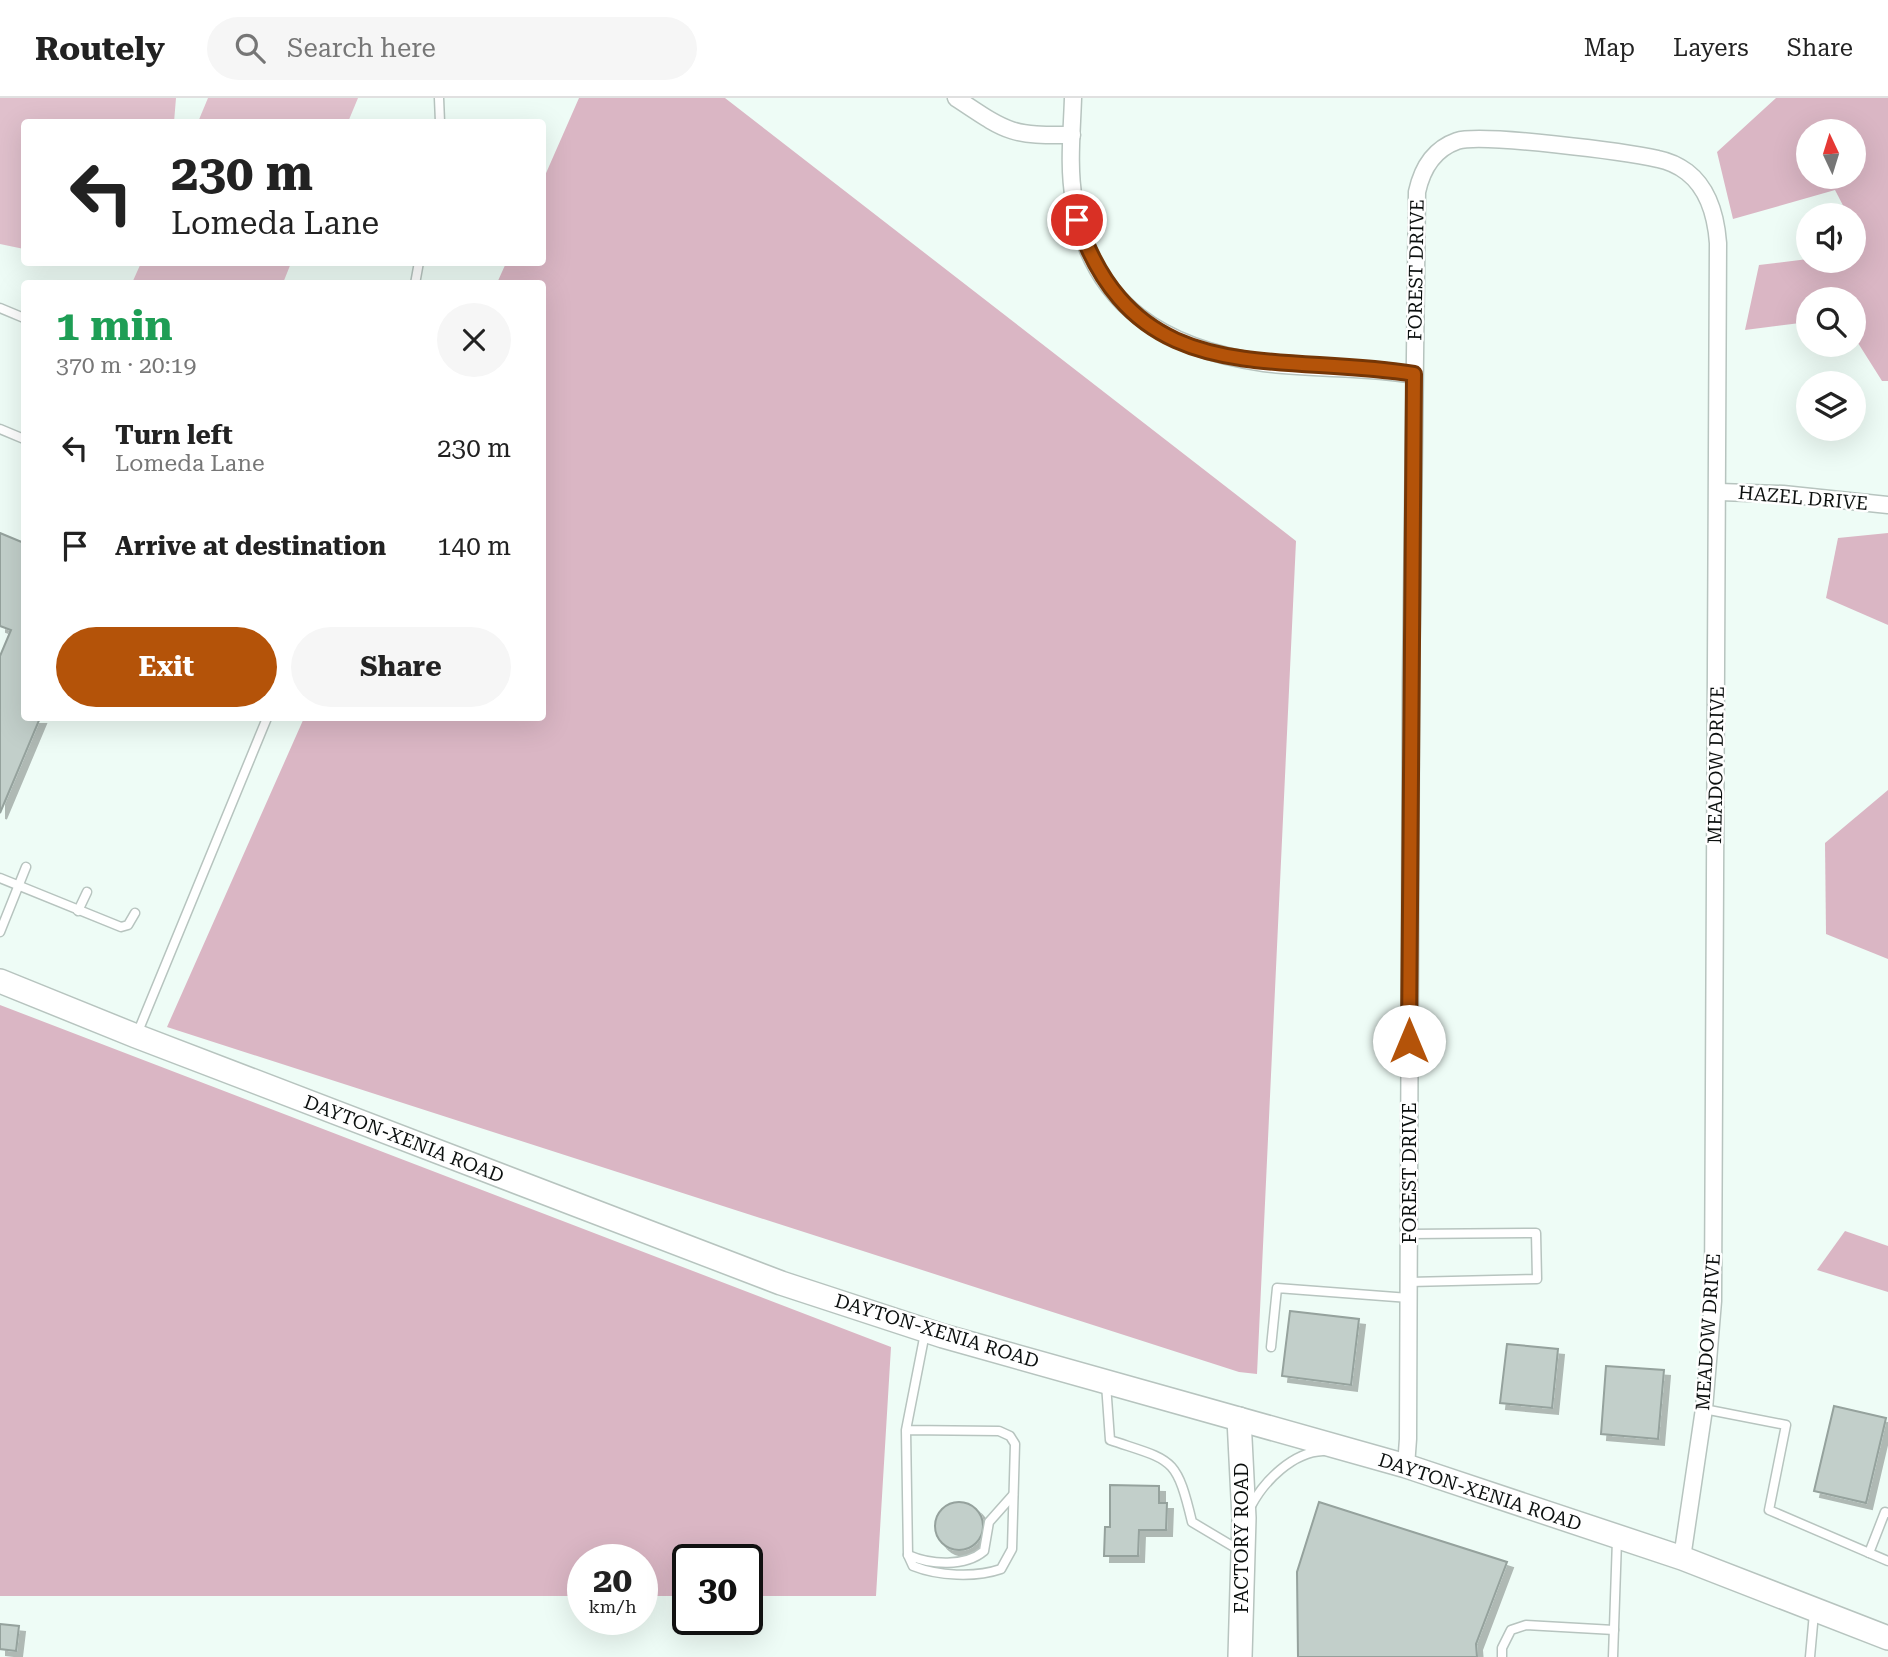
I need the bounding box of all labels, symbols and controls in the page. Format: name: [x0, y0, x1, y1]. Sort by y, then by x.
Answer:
search box: [207, 17, 697, 80]
text: Routely: [35, 29, 165, 68]
icon: search: [231, 29, 269, 67]
text: Search here: [287, 33, 436, 63]
text: Map: [1584, 34, 1635, 62]
text: Layers: [1673, 34, 1749, 62]
text: Share: [1787, 34, 1853, 62]
north arrow: [1796, 119, 1866, 189]
map controls: [1796, 119, 1866, 441]
text: 230 m: [171, 145, 313, 202]
icon: left: [56, 147, 147, 238]
pin: [1047, 190, 1107, 250]
street label: FOREST DRIVE: [1403, 199, 1429, 341]
icon: arrive: [1058, 201, 1096, 239]
button: sound: [1796, 203, 1866, 273]
text: Lomeda Lane: [171, 204, 379, 242]
button: search: [1796, 287, 1866, 357]
text: 1 min: [56, 301, 173, 350]
button: close: [437, 303, 511, 377]
text: 370 m · 20:19: [56, 352, 196, 379]
button: layers: [1796, 371, 1866, 441]
text: Turn left: [115, 420, 233, 450]
icon: left: [56, 429, 94, 467]
text: 230 m: [437, 433, 511, 463]
text: Lomeda Lane: [115, 450, 265, 477]
street label: HAZEL DRIVE: [1737, 481, 1869, 515]
icon: arrive: [56, 527, 94, 565]
text: Arrive at destination: [115, 531, 386, 561]
text: 140 m: [437, 531, 511, 561]
button: Exit: [56, 627, 277, 707]
button: Share: [291, 627, 511, 707]
street label: MEADOW DRIVE: [1703, 686, 1729, 844]
position arrow: [1372, 1004, 1446, 1078]
street label: DAYTON-XENIA ROAD: [301, 1090, 507, 1188]
street label: FOREST DRIVE: [1398, 1102, 1421, 1244]
street label: MEADOW DRIVE: [1691, 1253, 1725, 1411]
street label: DAYTON-XENIA ROAD: [832, 1289, 1042, 1373]
street label: DAYTON-XENIA ROAD: [1375, 1448, 1585, 1536]
street label: FACTORY ROAD: [1230, 1463, 1253, 1613]
speed limit sign: 30: [672, 1544, 763, 1635]
text: 20: [593, 1560, 632, 1601]
text: km/h: [588, 1596, 637, 1617]

